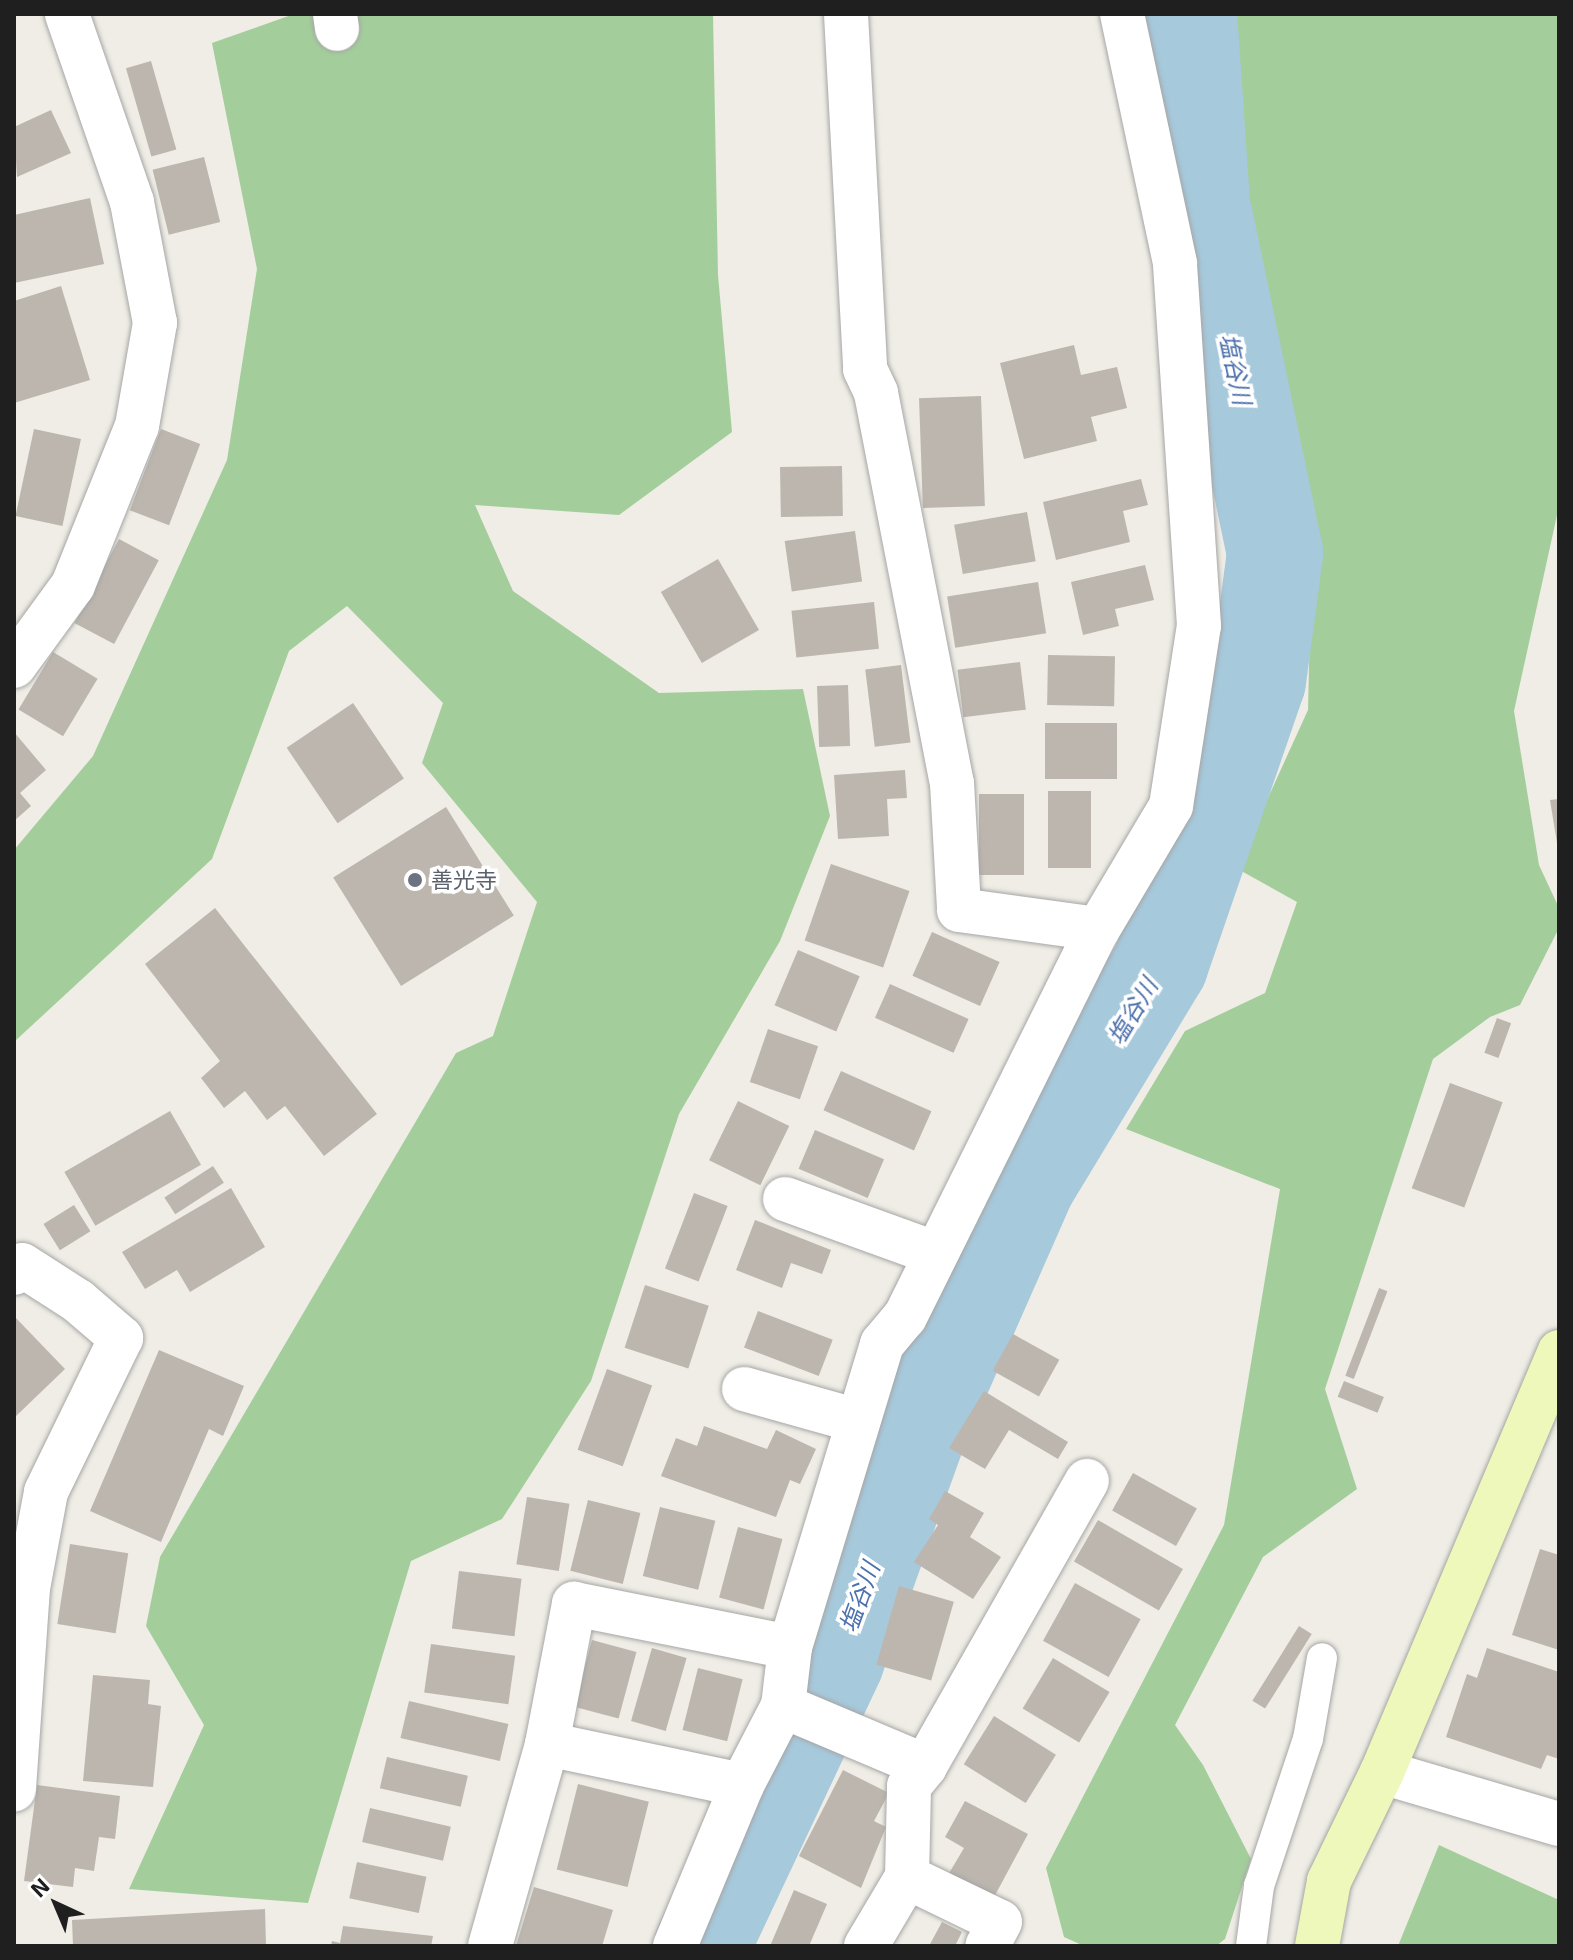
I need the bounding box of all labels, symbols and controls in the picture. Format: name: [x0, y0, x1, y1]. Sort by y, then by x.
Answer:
water label: 塩谷川: [1214, 331, 1258, 407]
place label: 善光寺: [431, 867, 497, 893]
marker: 善光寺: [406, 871, 424, 889]
water label: 塩谷川: [1101, 973, 1163, 1049]
water label: 塩谷川: [833, 1558, 885, 1636]
north arrow: [16, 1864, 96, 1944]
text: N: [25, 1872, 54, 1902]

